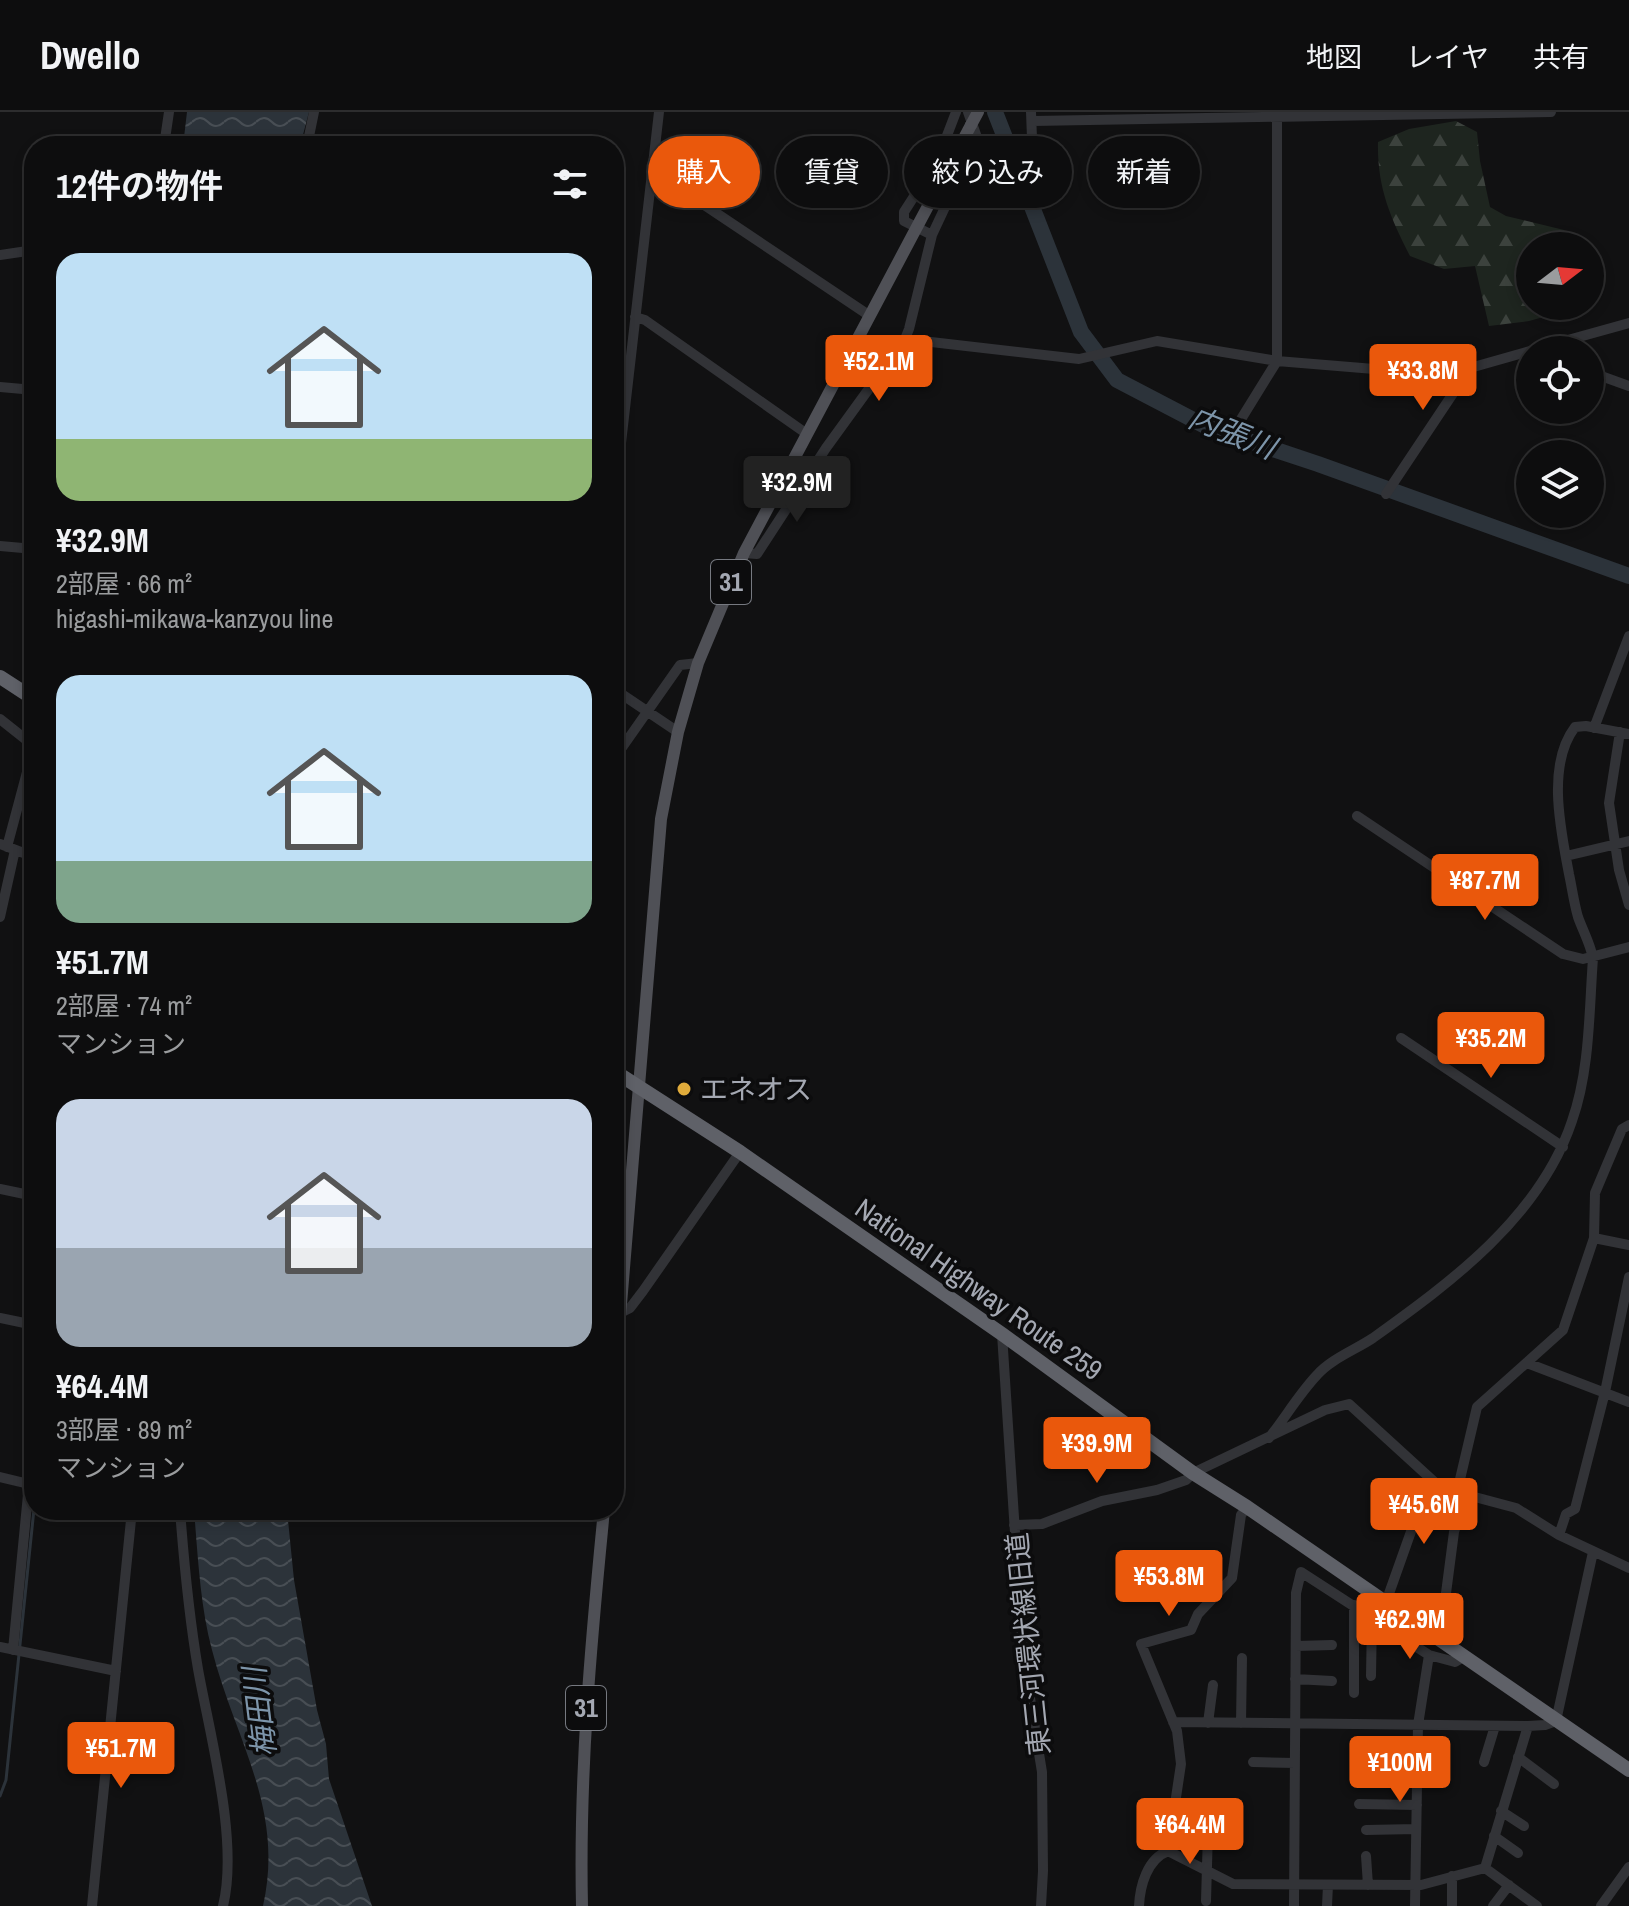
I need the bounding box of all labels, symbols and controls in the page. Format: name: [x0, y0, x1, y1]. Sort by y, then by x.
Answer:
text: Dwello: [40, 30, 140, 81]
text: 地図: [1306, 38, 1362, 76]
text: レイヤ: [1406, 38, 1489, 76]
text: 共有: [1533, 38, 1589, 76]
chip: 購入: [648, 136, 760, 208]
chip: 賃貸: [776, 136, 888, 208]
chip: 絞り込み: [904, 136, 1072, 208]
chip: 新着: [1088, 136, 1200, 208]
icon: filters: [548, 162, 592, 206]
text: 12件の物件: [56, 163, 223, 209]
north arrow: [1516, 232, 1604, 320]
map controls: [1516, 232, 1604, 528]
icon: home: [252, 305, 396, 449]
pin: ¥52.1M: [814, 335, 944, 403]
button: locate: [1516, 336, 1604, 424]
text: ¥52.1M: [843, 343, 915, 378]
pin: ¥33.8M: [1358, 344, 1488, 412]
text: ¥33.8M: [1387, 352, 1459, 387]
water label: 内張川: [1183, 397, 1284, 469]
button: layers: [1516, 440, 1604, 528]
pin: ¥32.9M: [732, 456, 862, 524]
text: ¥32.9M: [761, 464, 833, 499]
text: ¥32.9M: [56, 517, 149, 563]
road number: 31: [711, 560, 751, 604]
text: 2部屋 · 66 m²: [56, 566, 192, 601]
text: higashi-mikawa-kanzyou line: [56, 601, 333, 636]
icon: home: [252, 727, 396, 871]
pin: ¥87.7M: [1420, 854, 1550, 922]
text: ¥87.7M: [1449, 862, 1521, 897]
text: ¥51.7M: [56, 939, 149, 985]
text: 2部屋 · 74 m²: [56, 988, 192, 1023]
pin: ¥35.2M: [1426, 1012, 1556, 1080]
text: ¥35.2M: [1455, 1020, 1527, 1055]
text: マンション: [56, 1026, 186, 1061]
place label: エネオス: [700, 1070, 812, 1108]
marker: エネオス: [675, 1080, 693, 1098]
icon: home: [252, 1151, 396, 1295]
street label: National Highway Route 259: [848, 1189, 1110, 1389]
text: ¥64.4M: [56, 1363, 149, 1409]
text: 3部屋 · 89 m²: [56, 1412, 192, 1447]
pin: ¥39.9M: [1032, 1417, 1162, 1485]
text: ¥39.9M: [1061, 1425, 1133, 1460]
text: マンション: [56, 1450, 186, 1485]
pin: ¥45.6M: [1359, 1478, 1489, 1546]
text: ¥45.6M: [1388, 1486, 1460, 1521]
street label: 東三河環状線旧道: [997, 1531, 1059, 1757]
pin: ¥53.8M: [1104, 1550, 1234, 1618]
text: ¥53.8M: [1133, 1558, 1205, 1593]
pin: ¥62.9M: [1345, 1593, 1475, 1661]
text: ¥62.9M: [1374, 1601, 1446, 1636]
water label: 梅田川: [233, 1662, 284, 1759]
road number: 31: [566, 1686, 606, 1730]
pin: ¥51.7M: [56, 1722, 186, 1790]
text: ¥51.7M: [85, 1730, 157, 1765]
pin: ¥100M: [1344, 1736, 1456, 1804]
text: ¥100M: [1367, 1744, 1433, 1779]
pin: ¥64.4M: [1125, 1798, 1255, 1866]
text: ¥64.4M: [1154, 1806, 1226, 1841]

